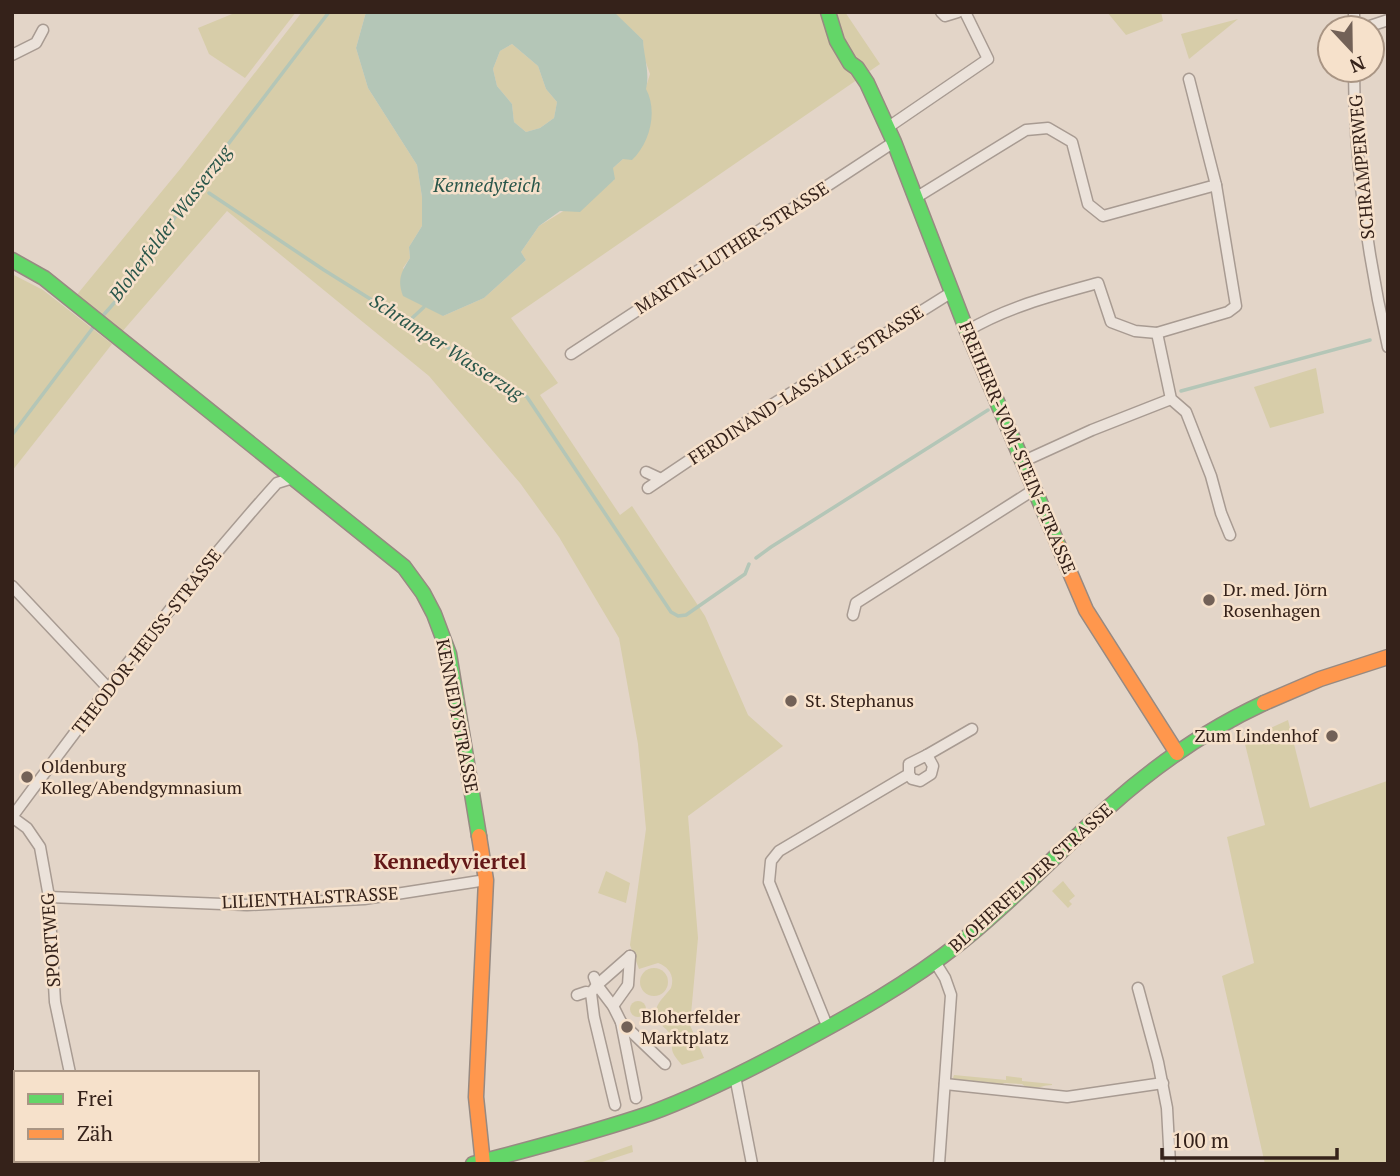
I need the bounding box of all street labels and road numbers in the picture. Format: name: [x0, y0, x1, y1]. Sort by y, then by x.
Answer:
street label: SCHRAMPERWEG: [1343, 93, 1379, 240]
street label: MARTIN-LUTHER-STRASSE: [630, 175, 833, 319]
street label: FERDINAND-LASSALLE-STRASSE: [683, 299, 928, 469]
street label: FREIHERR-VOM-STEIN-STRASSE: [954, 318, 1082, 577]
street label: THEODOR-HEUSS-STRASSE: [66, 544, 226, 739]
street label: KENNEDYSTRASSE: [431, 637, 485, 795]
street label: BLOHERFELDER STRASSE: [943, 797, 1117, 957]
street label: LILIENTHALSTRASSE: [221, 880, 399, 914]
street label: SPORTWEG: [35, 891, 65, 988]

